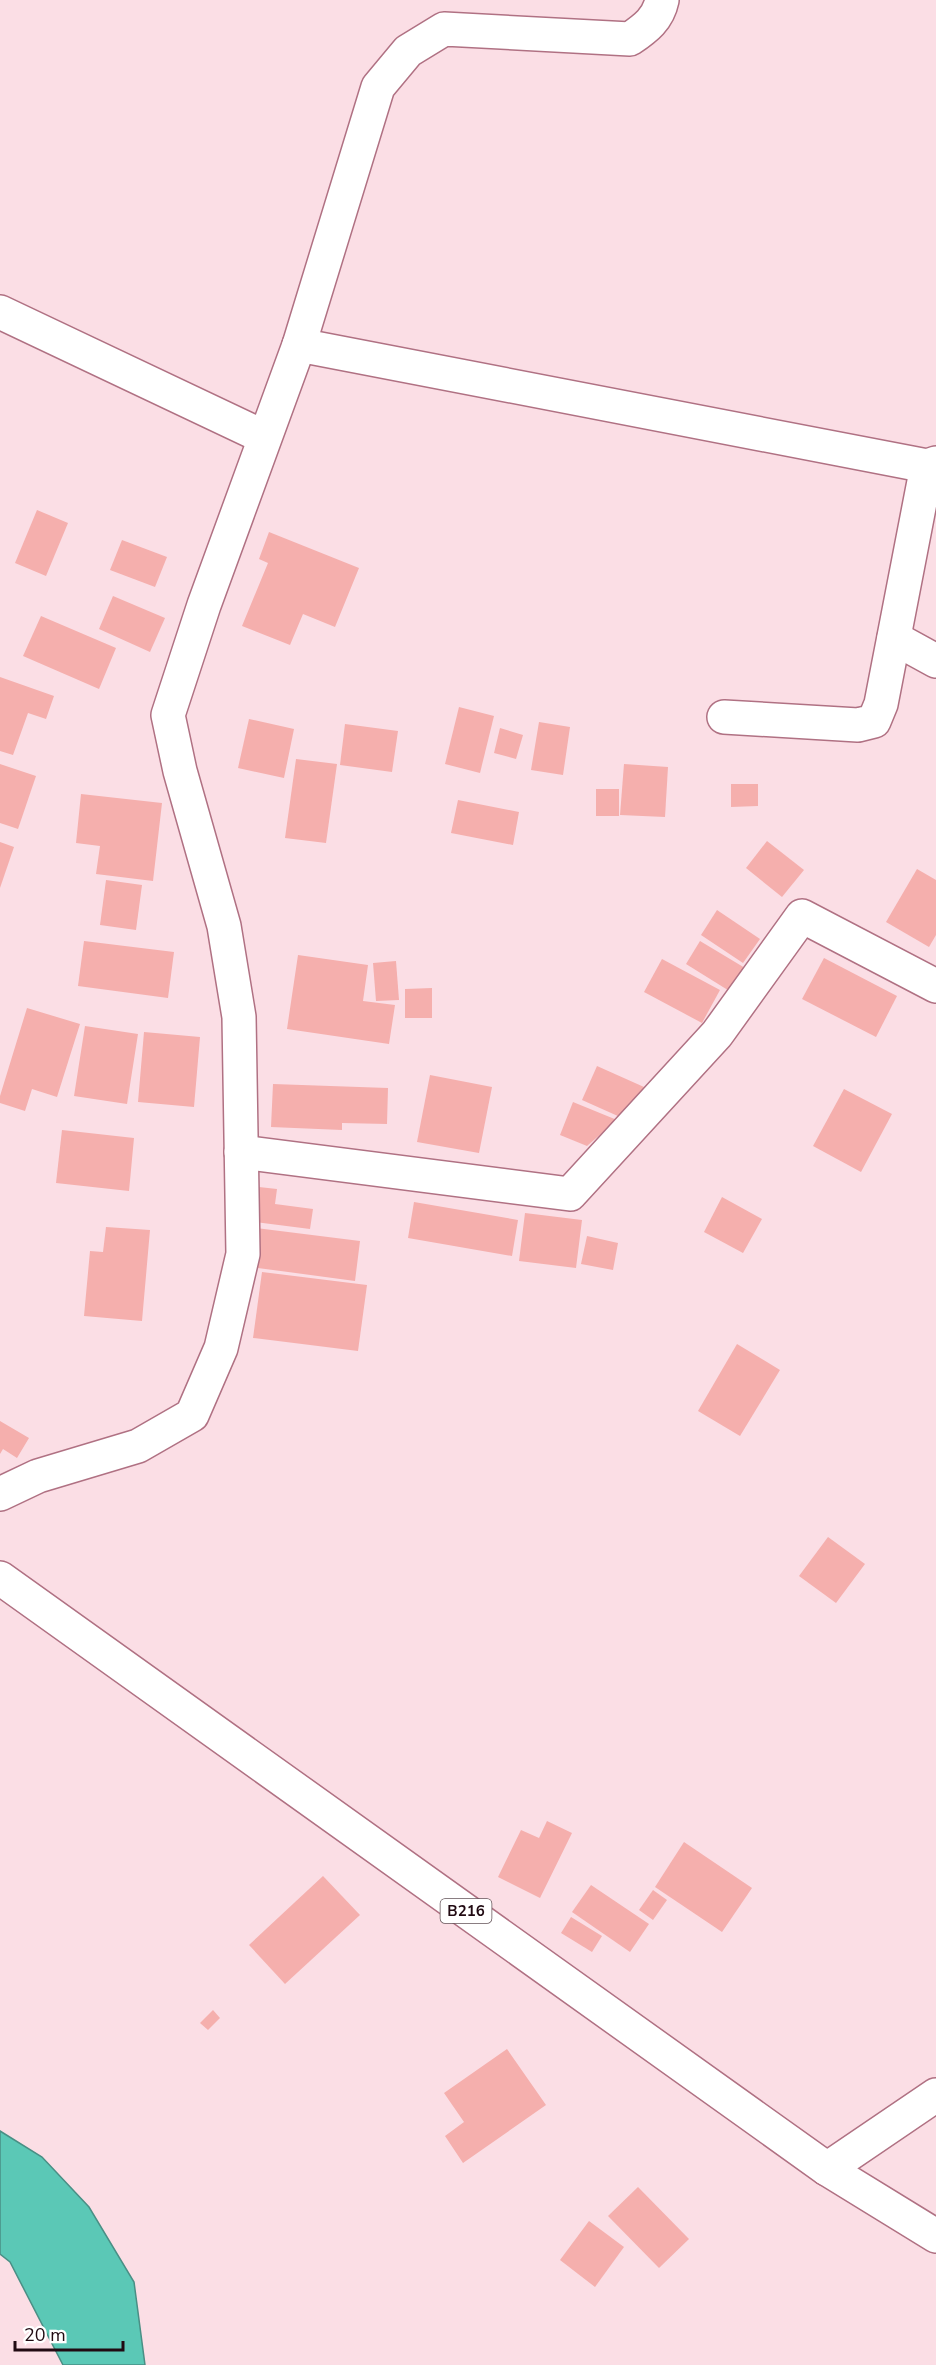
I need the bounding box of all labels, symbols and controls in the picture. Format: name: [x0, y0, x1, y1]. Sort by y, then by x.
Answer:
road number: B216: [440, 1899, 492, 1923]
scale bar: [15, 2314, 123, 2352]
text: 20 m: [24, 2323, 66, 2347]

